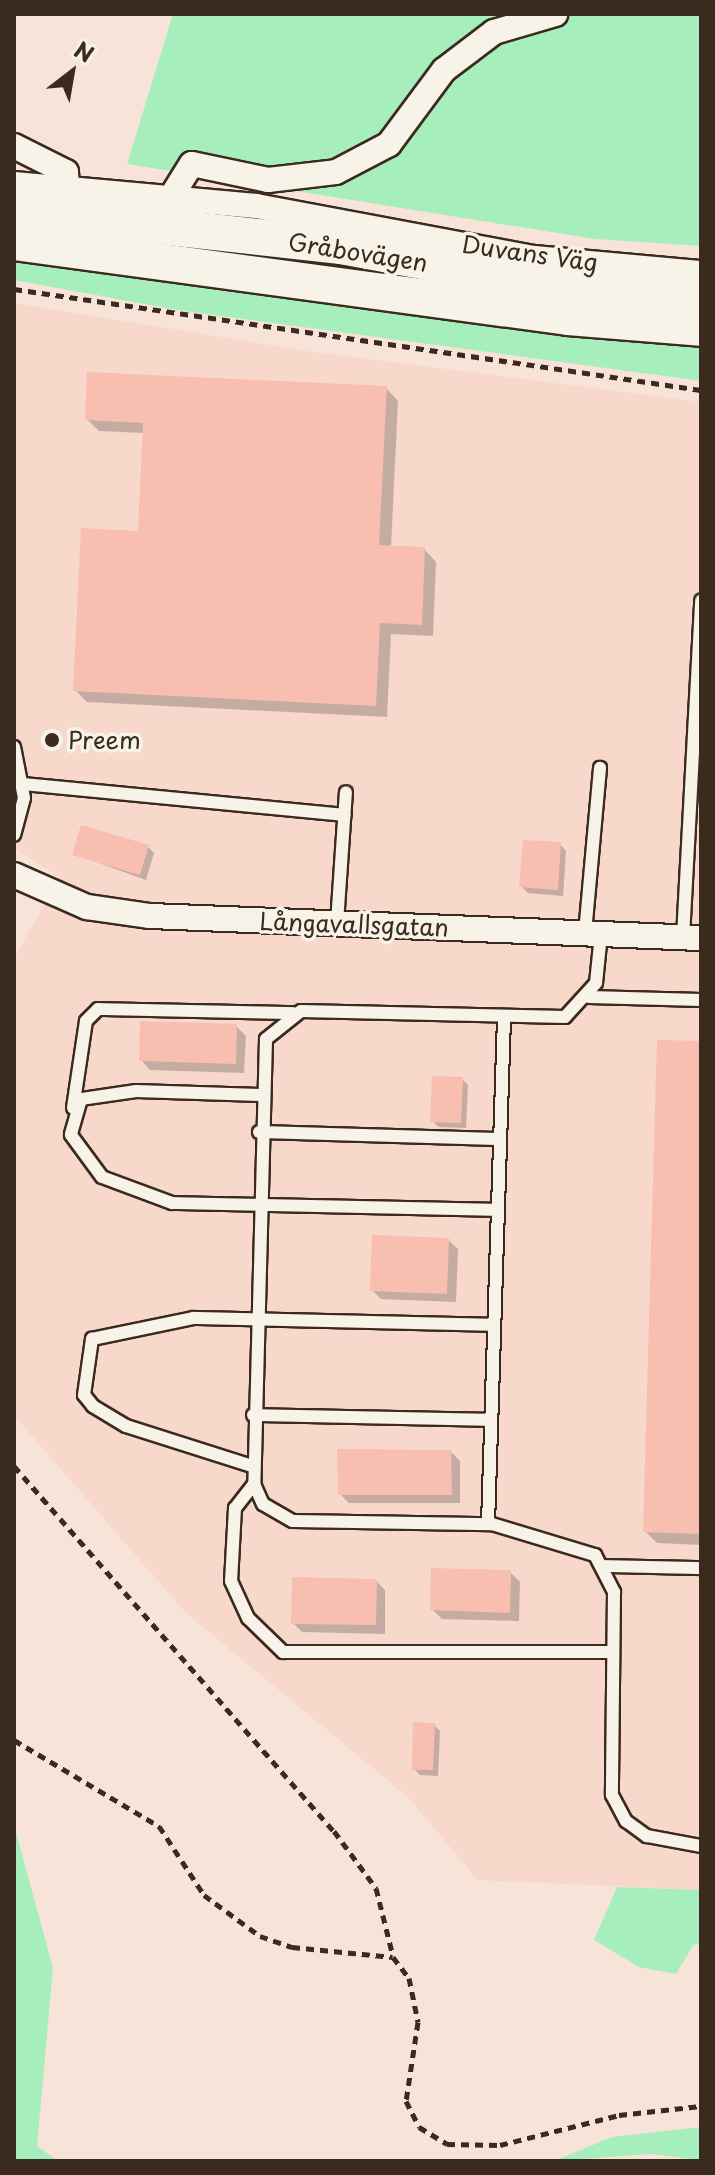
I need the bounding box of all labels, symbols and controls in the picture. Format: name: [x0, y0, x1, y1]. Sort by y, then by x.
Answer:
north arrow: [32, 32, 112, 112]
text: N: [69, 32, 101, 70]
street label: Gråbovägen: [286, 227, 430, 277]
street label: Duvans Väg: [461, 229, 599, 277]
place label: Preem: [68, 726, 141, 754]
marker: Preem: [43, 731, 61, 749]
street label: Långavallsgatan: [259, 906, 449, 942]

